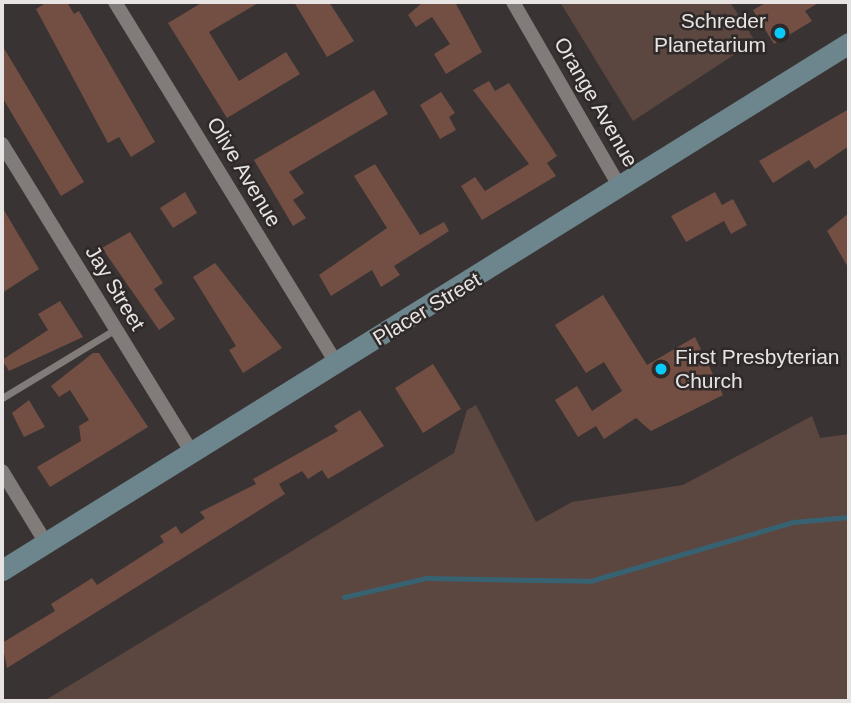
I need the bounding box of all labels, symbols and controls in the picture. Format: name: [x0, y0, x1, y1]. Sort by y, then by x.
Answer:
place label: Schreder Planetarium: [654, 8, 766, 58]
marker: Schreder Planetarium: [772, 25, 788, 41]
street label: Orange Avenue: [548, 32, 644, 172]
street label: Olive Avenue: [201, 112, 287, 232]
street label: Jay Street: [80, 241, 150, 335]
street label: Placer Street: [368, 267, 486, 351]
place label: First Presbyterian Church: [675, 344, 840, 394]
marker: First Presbyterian Church: [653, 361, 669, 377]

